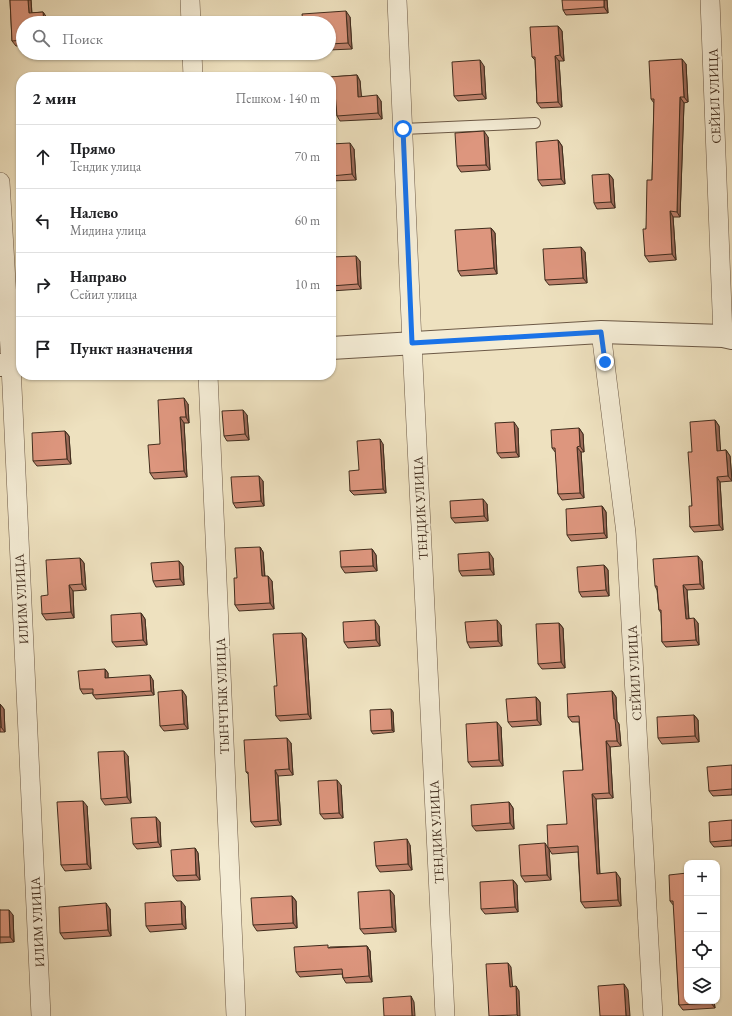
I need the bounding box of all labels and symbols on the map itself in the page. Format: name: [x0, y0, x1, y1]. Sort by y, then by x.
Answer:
street label: СЕЙИЛ УЛИЦА: [704, 47, 725, 144]
route start: [394, 120, 412, 138]
route end: [596, 353, 614, 371]
street label: ТЕНДИК УЛИЦА: [409, 455, 432, 560]
street label: ИЛИМ УЛИЦА: [11, 552, 32, 645]
street label: СЕЙИЛ УЛИЦА: [623, 624, 645, 721]
street label: ТЫНЧТЫК УЛИЦА: [212, 636, 233, 755]
street label: ТЕНДИК УЛИЦА: [425, 779, 448, 884]
street label: ИЛИМ УЛИЦА: [27, 875, 48, 968]

